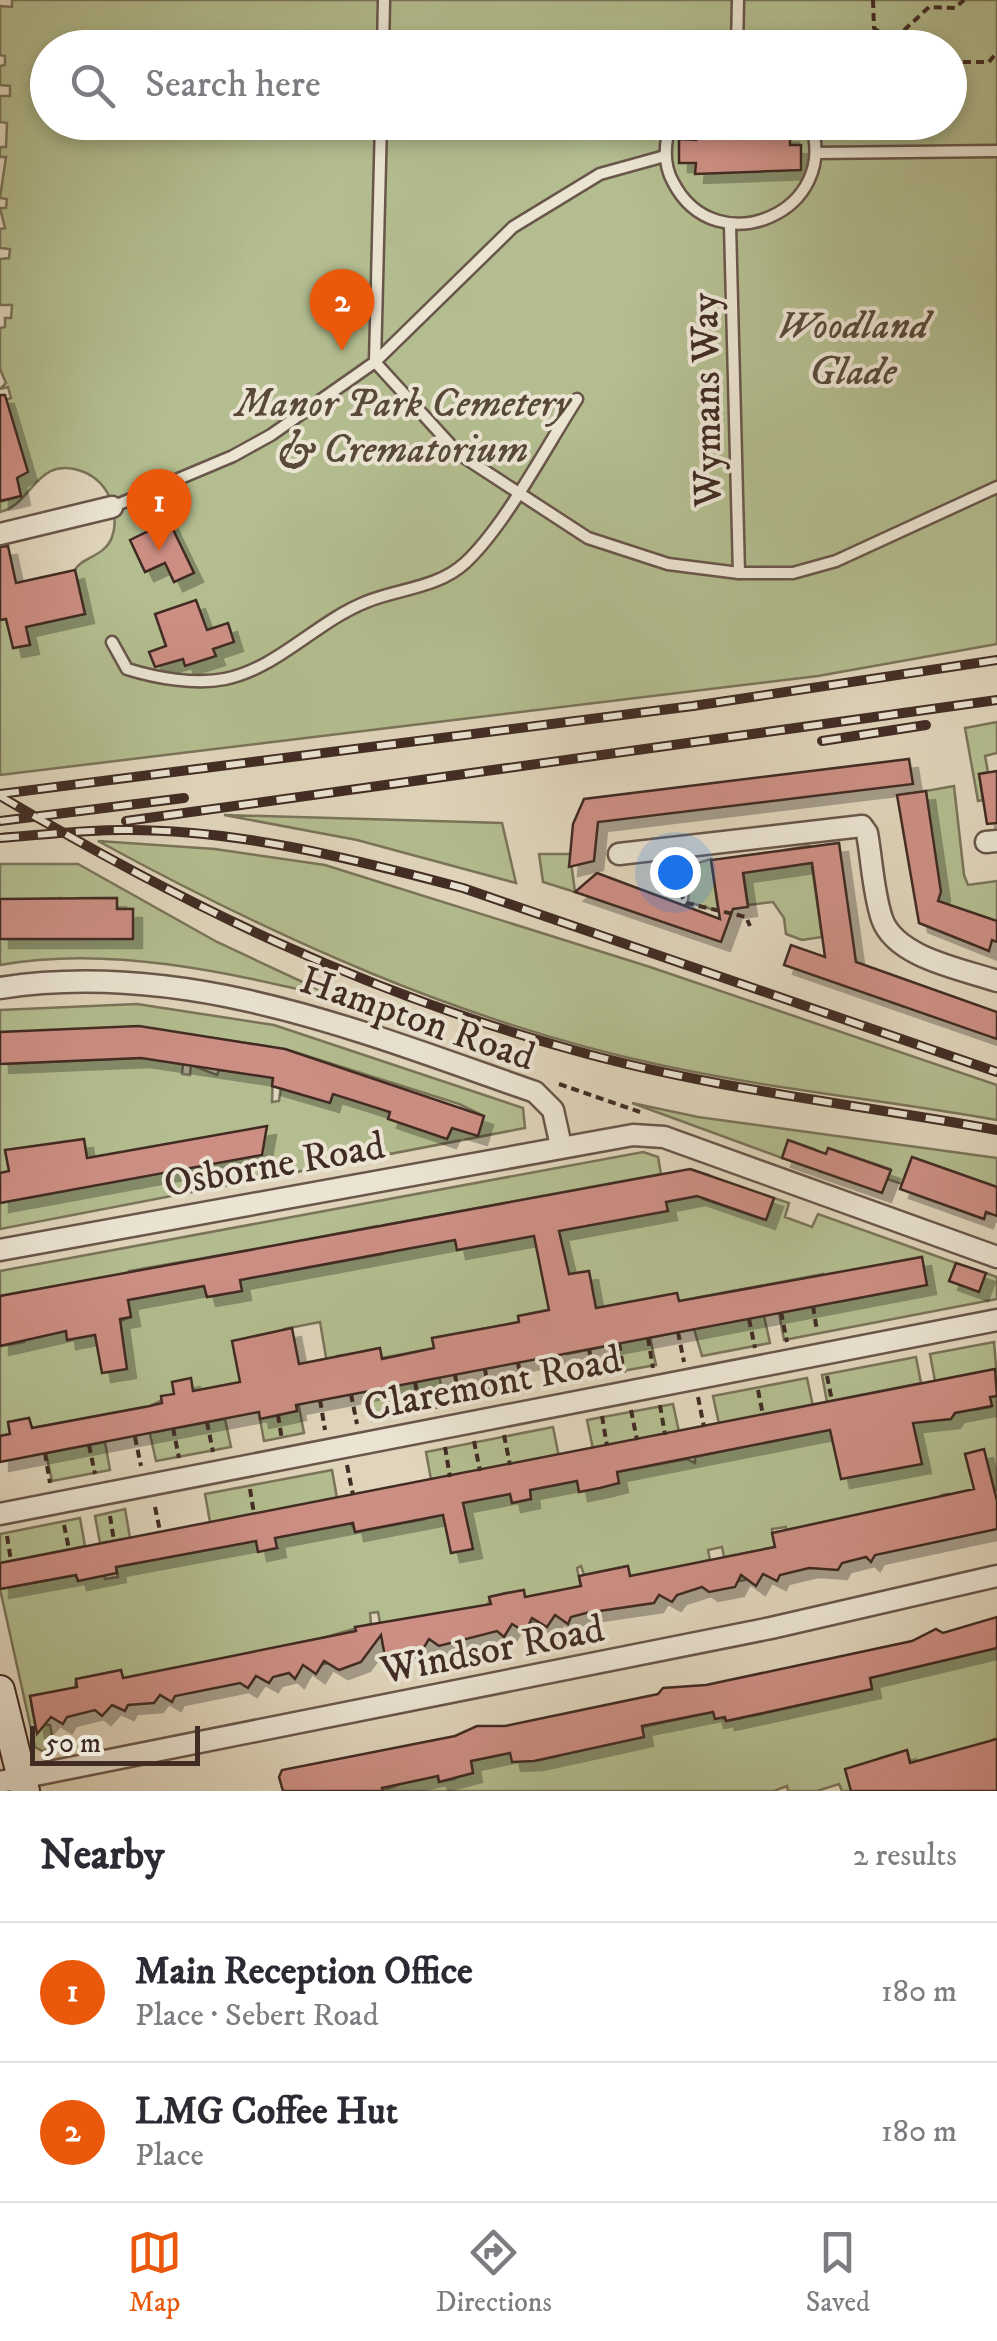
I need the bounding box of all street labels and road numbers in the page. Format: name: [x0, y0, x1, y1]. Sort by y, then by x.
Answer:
street label: Wymans Way: [681, 291, 735, 509]
street label: Hampton Road: [293, 956, 541, 1083]
street label: Osborne Road: [160, 1122, 389, 1210]
street label: Claremont Road: [360, 1335, 626, 1434]
street label: Windsor Road: [376, 1605, 609, 1697]

